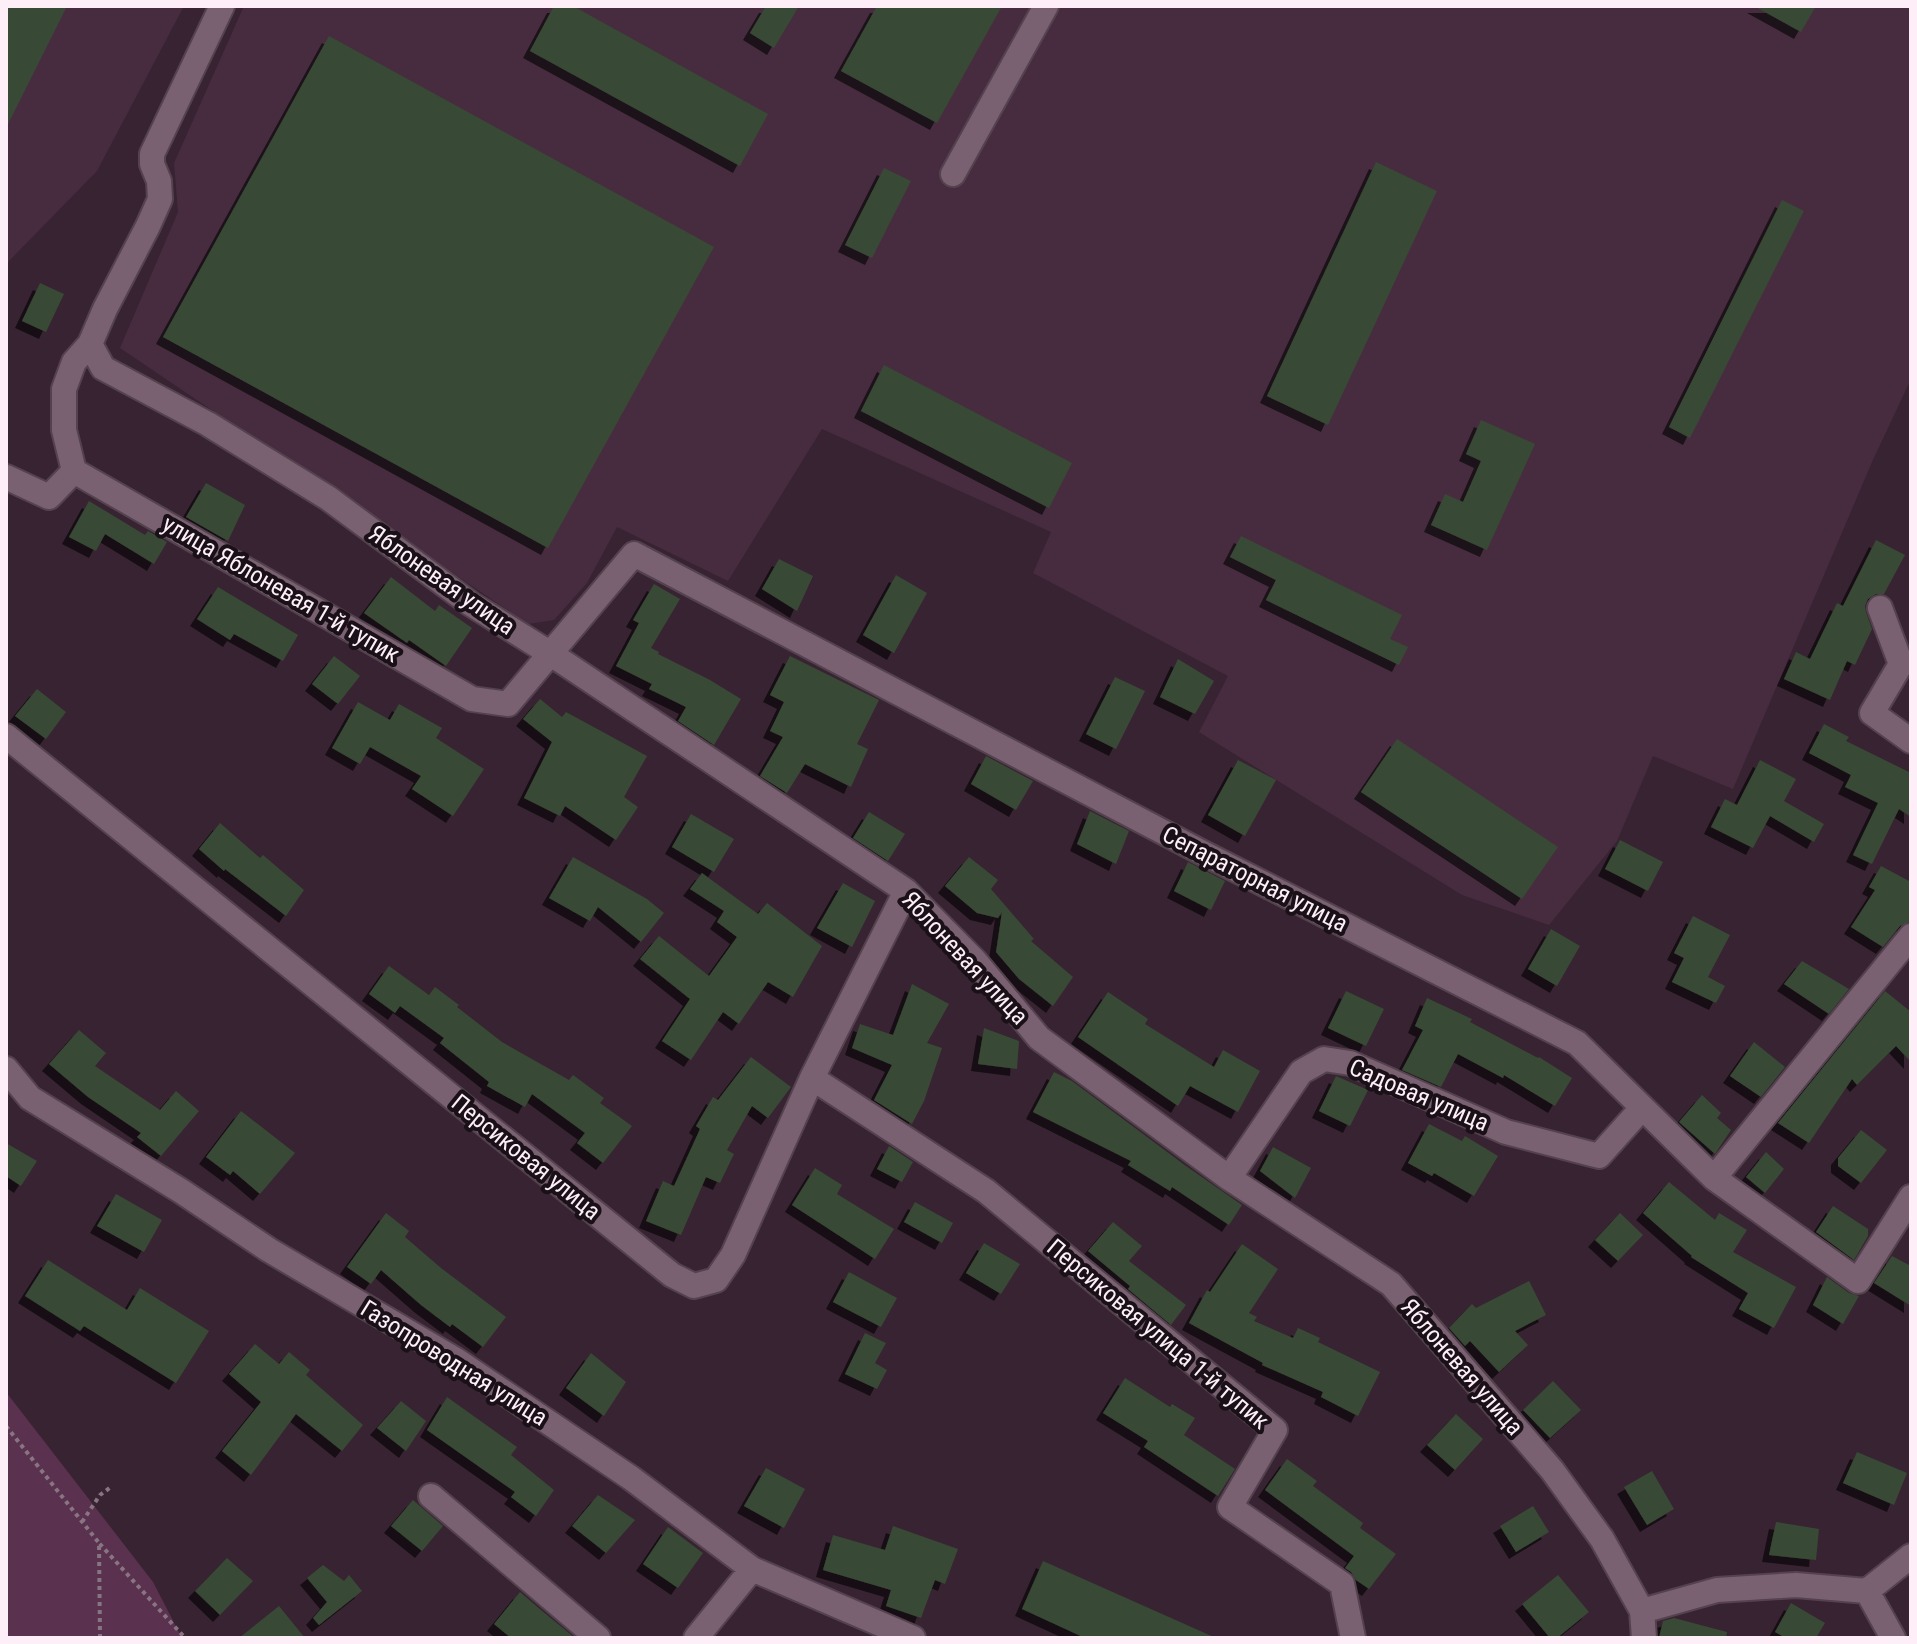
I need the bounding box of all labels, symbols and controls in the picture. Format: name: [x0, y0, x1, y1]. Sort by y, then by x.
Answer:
street label: улица Яблоневая 1-й тупик: [158, 510, 405, 669]
street label: Яблоневая улица: [364, 519, 520, 641]
street label: Сепараторная улица: [1158, 820, 1352, 938]
street label: Яблоневая улица: [896, 886, 1034, 1030]
street label: Садовая улица: [1345, 1053, 1493, 1137]
street label: Персиковая улица: [446, 1088, 606, 1226]
street label: Персиковая улица 1-й тупик: [1041, 1233, 1275, 1435]
street label: Яблоневая улица: [1395, 1293, 1529, 1441]
street label: Газопроводная улица: [356, 1294, 552, 1432]

